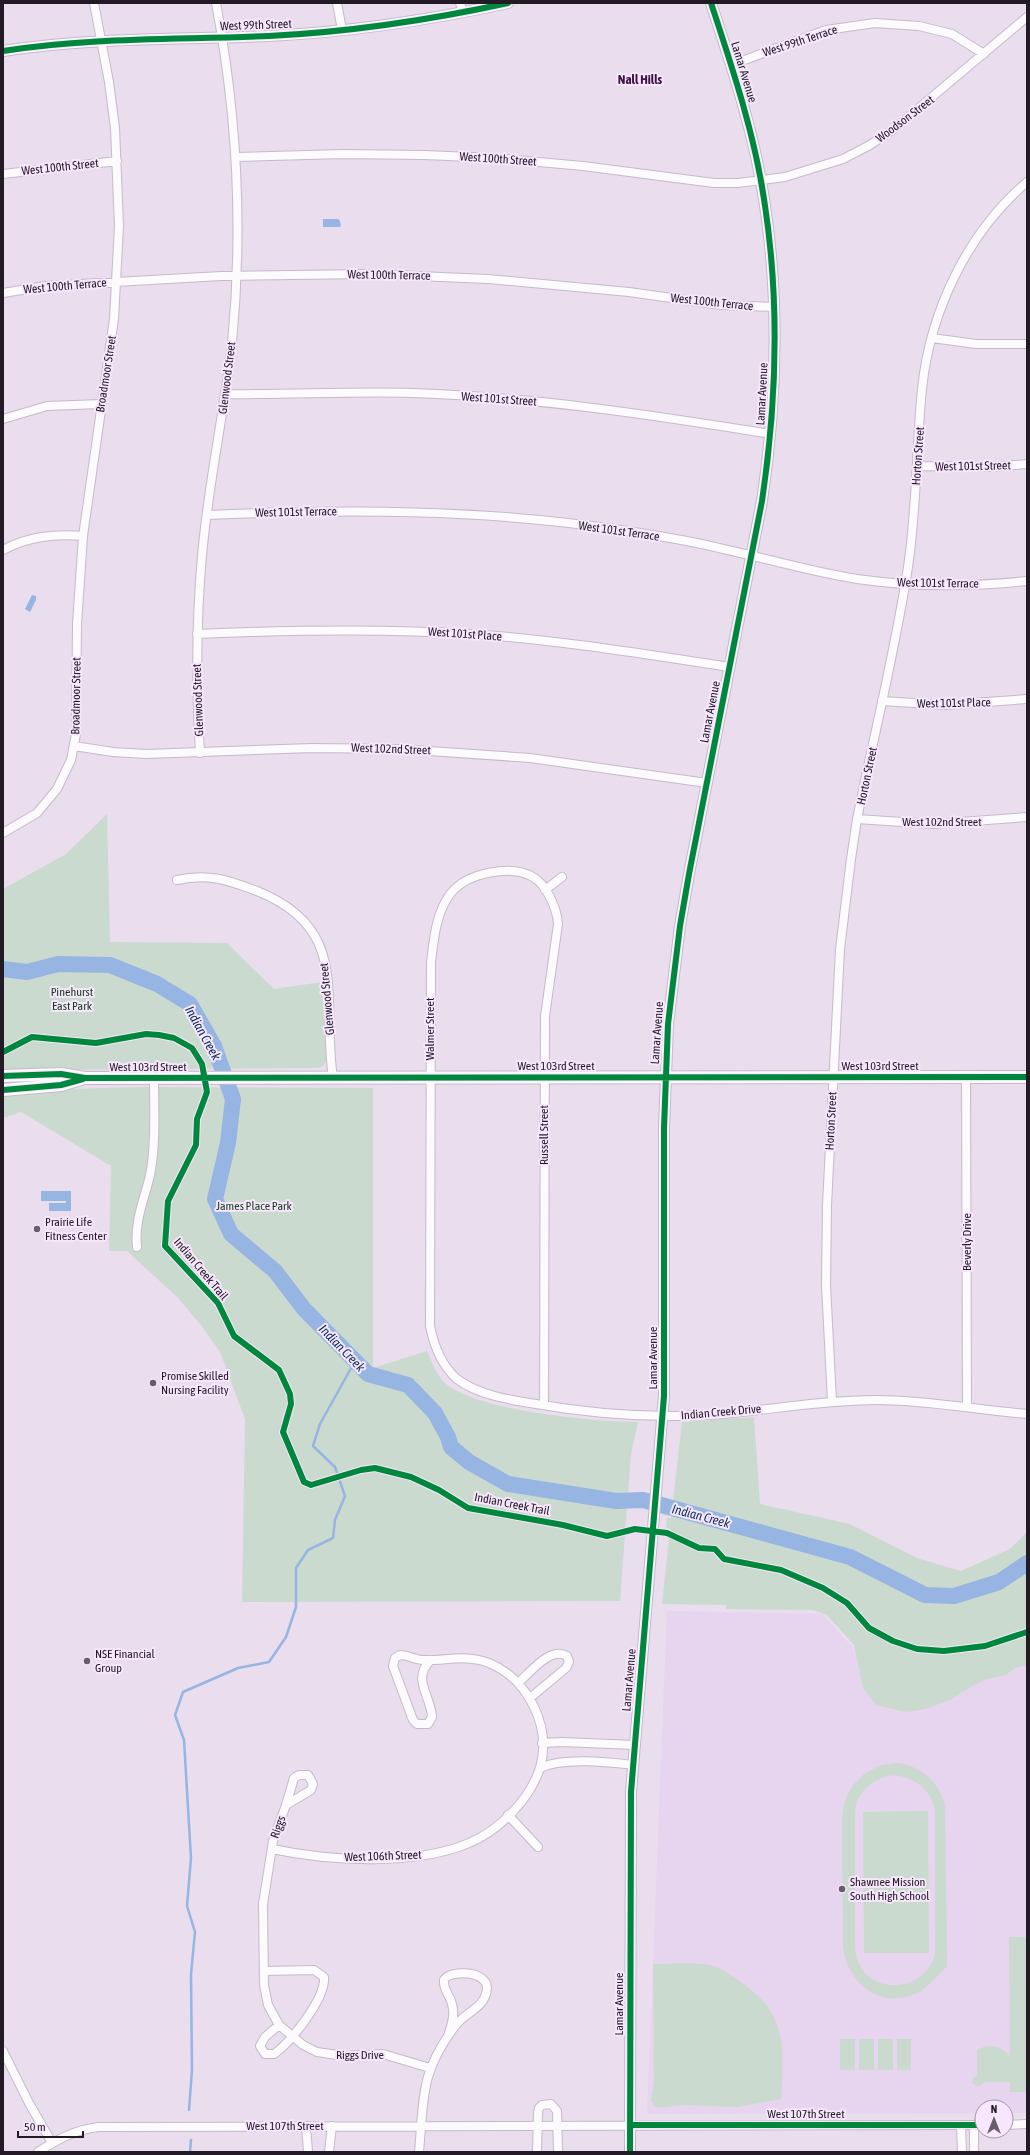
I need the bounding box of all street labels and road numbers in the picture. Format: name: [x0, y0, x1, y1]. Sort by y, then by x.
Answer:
street label: West 99th Street: [220, 17, 293, 33]
street label: West 99th Terrace: [761, 22, 839, 60]
street label: Lamar Avenue: [728, 40, 760, 104]
street label: Woodson Street: [873, 92, 937, 145]
street label: West 100th Street: [459, 149, 538, 169]
street label: West 100th Street: [21, 156, 100, 178]
street label: West 100th Terrace: [347, 267, 431, 283]
street label: West 100th Terrace: [23, 275, 107, 297]
street label: West 100th Terrace: [670, 291, 754, 313]
street label: Broadmoor Street: [93, 334, 119, 413]
street label: Glenwood Street: [216, 341, 238, 415]
street label: Lamar Avenue: [753, 362, 771, 426]
street label: West 101st Street: [461, 389, 538, 409]
street label: Horton Street: [909, 426, 927, 486]
street label: West 101st Street: [935, 458, 1012, 474]
street label: West 101st Terrace: [255, 504, 337, 520]
street label: West 101st Terrace: [578, 518, 660, 544]
street label: West 101st Terrace: [897, 575, 979, 591]
street label: West 101st Place: [428, 624, 502, 644]
street label: Broadmoor Street: [68, 657, 84, 735]
street label: Glenwood Street: [190, 663, 206, 737]
street label: Lamar Avenue: [697, 680, 723, 744]
street label: West 101st Place: [917, 695, 991, 711]
street label: West 102nd Street: [351, 741, 432, 757]
street label: Horton Street: [854, 745, 880, 806]
street label: West 102nd Street: [902, 815, 982, 829]
street label: Glenwood Street: [317, 962, 337, 1036]
street label: Walmer Street: [423, 997, 437, 1060]
street label: Lamar Avenue: [648, 1001, 666, 1065]
street label: West 103rd Street: [517, 1059, 595, 1073]
street label: West 103rd Street: [841, 1059, 919, 1073]
street label: West 103rd Street: [109, 1060, 187, 1074]
street label: Horton Street: [822, 1091, 840, 1151]
street label: Russell Street: [537, 1104, 551, 1165]
street label: Beverly Drive: [960, 1213, 974, 1271]
street label: Indian Creek Trail: [171, 1235, 231, 1303]
street label: Lamar Avenue: [646, 1327, 660, 1389]
street label: Indian Creek Drive: [680, 1402, 762, 1422]
street label: Indian Creek Trail: [473, 1490, 552, 1518]
street label: Lamar Avenue: [619, 1648, 639, 1712]
street label: Riggs: [268, 1814, 288, 1840]
street label: West 106th Street: [344, 1848, 422, 1864]
street label: Lamar Avenue: [612, 1973, 626, 2035]
street label: Riggs Drive: [336, 2048, 384, 2062]
street label: West 107th Street: [767, 2107, 845, 2121]
street label: West 107th Street: [246, 2119, 324, 2133]

